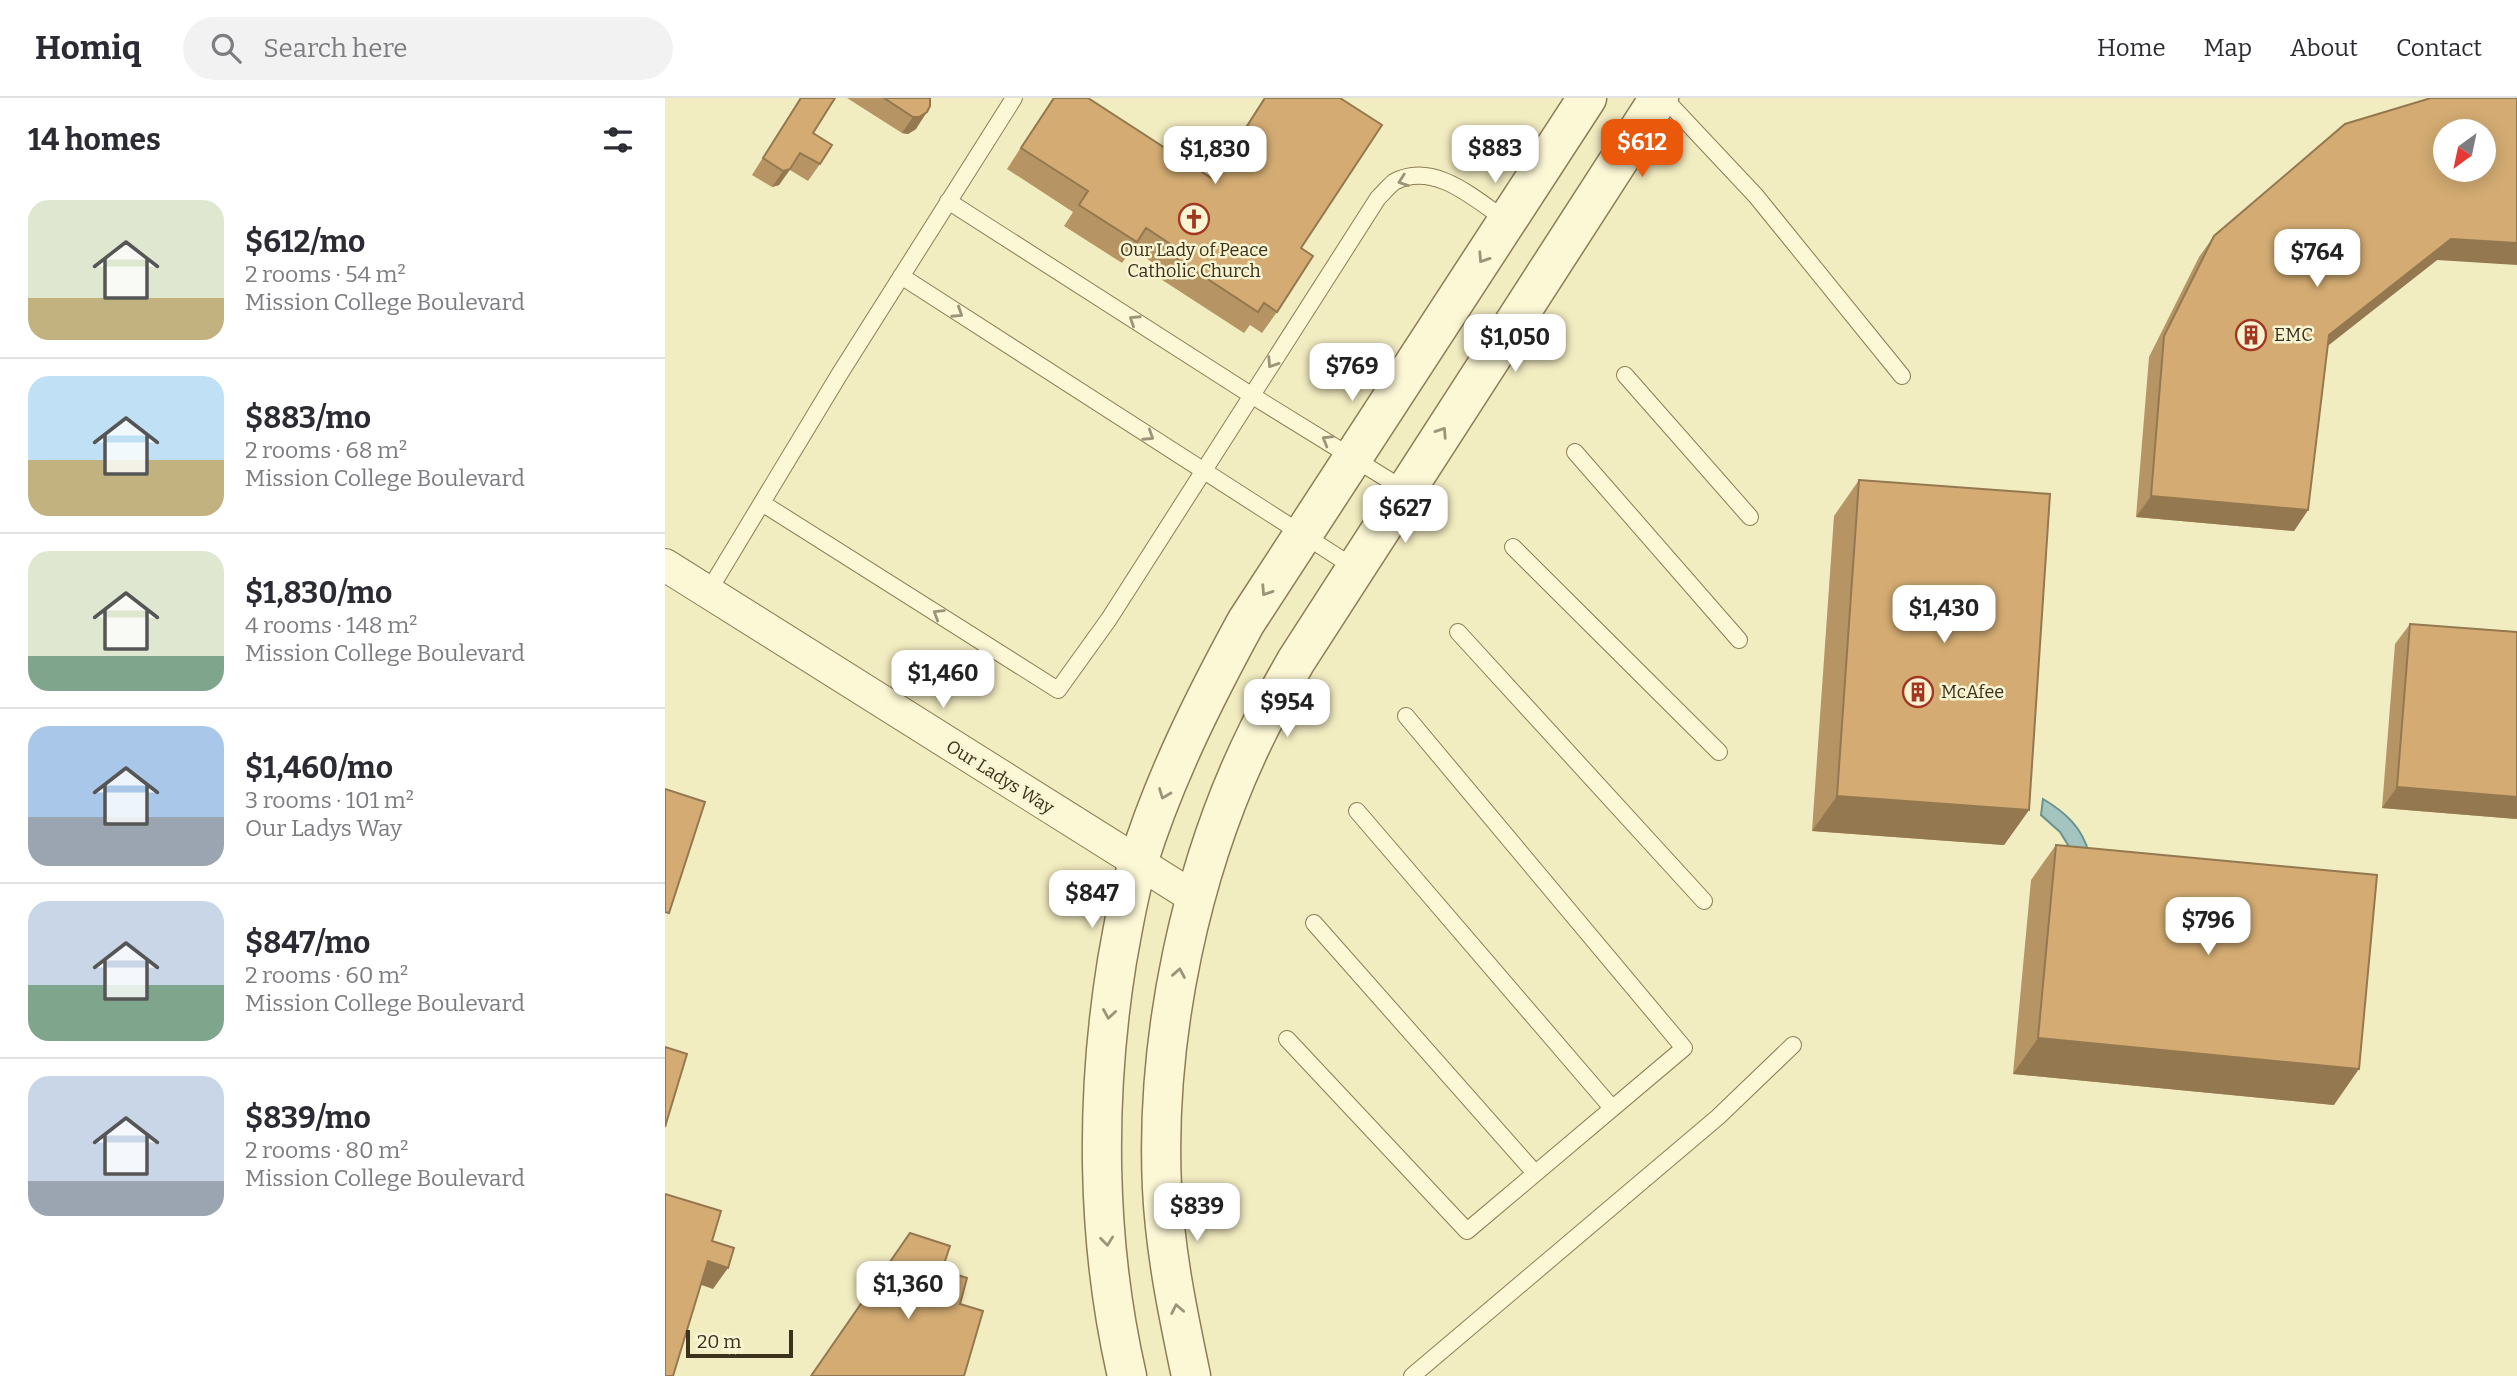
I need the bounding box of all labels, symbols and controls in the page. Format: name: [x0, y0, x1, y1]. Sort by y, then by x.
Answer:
search box: [183, 17, 673, 80]
text: Homiq: [35, 28, 141, 68]
icon: search: [207, 29, 245, 67]
text: Search here: [263, 33, 408, 64]
text: Home: [2097, 34, 2166, 62]
text: Map: [2204, 34, 2252, 62]
text: About: [2290, 34, 2358, 62]
text: Contact: [2396, 34, 2482, 62]
north arrow: [2433, 119, 2495, 182]
map controls: [2433, 119, 2496, 182]
pin: $612: [1601, 120, 1683, 179]
icon: filters: [599, 121, 637, 159]
text: 14 homes: [28, 122, 161, 158]
pin: $1,830: [1158, 126, 1272, 186]
pin: $883: [1454, 126, 1536, 185]
text: $612: [1617, 128, 1667, 156]
text: $883: [1468, 134, 1522, 162]
text: $1,830: [1180, 135, 1250, 163]
one-way arrow: [1397, 173, 1410, 187]
church icon: Our Lady of Peace Catholic Church: [1177, 202, 1211, 236]
text: $612/mo: [245, 224, 365, 260]
icon: home: [84, 228, 168, 312]
pin: $764: [2276, 230, 2358, 289]
text: $764: [2290, 238, 2344, 266]
place label: Our Lady of Peace Catholic Church: [1120, 239, 1268, 282]
one-way arrow: [1479, 250, 1491, 263]
text: 2 rooms · 54 m²: [245, 260, 406, 288]
text: Mission College Boulevard: [245, 288, 525, 316]
one-way arrow: [951, 304, 964, 317]
pin: $1,050: [1458, 314, 1572, 374]
one-way arrow: [1128, 316, 1141, 329]
building icon: EMC: [2234, 318, 2268, 352]
text: $1,050: [1480, 323, 1550, 351]
place label: EMC: [2274, 324, 2313, 346]
pin: $769: [1311, 344, 1393, 403]
text: $769: [1326, 352, 1378, 380]
one-way arrow: [1267, 356, 1280, 369]
text: $883/mo: [245, 400, 371, 436]
icon: home: [84, 404, 168, 488]
one-way arrow: [1434, 427, 1447, 440]
one-way arrow: [1142, 428, 1155, 441]
text: 2 rooms · 68 m²: [245, 436, 407, 464]
one-way arrow: [1321, 436, 1334, 449]
text: Mission College Boulevard: [245, 464, 525, 492]
pin: $627: [1364, 486, 1446, 545]
text: $627: [1379, 494, 1431, 522]
text: $1,830/mo: [245, 575, 392, 611]
icon: home: [84, 579, 168, 663]
one-way arrow: [1262, 584, 1275, 597]
pin: $1,430: [1887, 586, 2001, 645]
text: $1,430: [1909, 594, 1979, 622]
one-way arrow: [933, 610, 946, 623]
text: 4 rooms · 148 m²: [245, 611, 417, 639]
text: Mission College Boulevard: [245, 639, 525, 667]
pin: $1,460: [886, 650, 1000, 710]
text: $1,460: [907, 659, 979, 687]
building icon: McAfee: [1901, 675, 1935, 709]
pin: $954: [1246, 680, 1328, 739]
place label: McAfee: [1941, 681, 2004, 703]
text: $954: [1260, 688, 1314, 716]
street label: Our Ladys Way: [942, 735, 1058, 819]
text: $1,460/mo: [245, 750, 393, 786]
icon: home: [84, 754, 168, 838]
text: 3 rooms · 101 m²: [245, 786, 414, 814]
one-way arrow: [1158, 787, 1172, 799]
text: Our Ladys Way: [245, 814, 402, 842]
pin: $847: [1051, 870, 1133, 930]
text: $847: [1065, 879, 1119, 907]
pin: $796: [2167, 898, 2249, 957]
text: $796: [2181, 906, 2235, 934]
text: $847/mo: [245, 925, 370, 961]
icon: home: [84, 929, 168, 1013]
text: 2 rooms · 60 m²: [245, 961, 408, 989]
one-way arrow: [1171, 967, 1186, 979]
text: Mission College Boulevard: [245, 989, 525, 1017]
one-way arrow: [1102, 1008, 1117, 1020]
text: $839/mo: [245, 1100, 371, 1136]
icon: home: [84, 1104, 168, 1188]
text: 2 rooms · 80 m²: [245, 1136, 408, 1164]
text: Mission College Boulevard: [245, 1164, 525, 1192]
pin: $839: [1156, 1184, 1238, 1243]
text: $839: [1170, 1192, 1224, 1220]
one-way arrow: [1099, 1235, 1114, 1247]
pin: $1,360: [851, 1262, 965, 1321]
text: $1,360: [873, 1270, 944, 1298]
one-way arrow: [1171, 1303, 1186, 1315]
scale bar: [686, 1327, 793, 1359]
text: 20 m: [697, 1330, 741, 1353]

